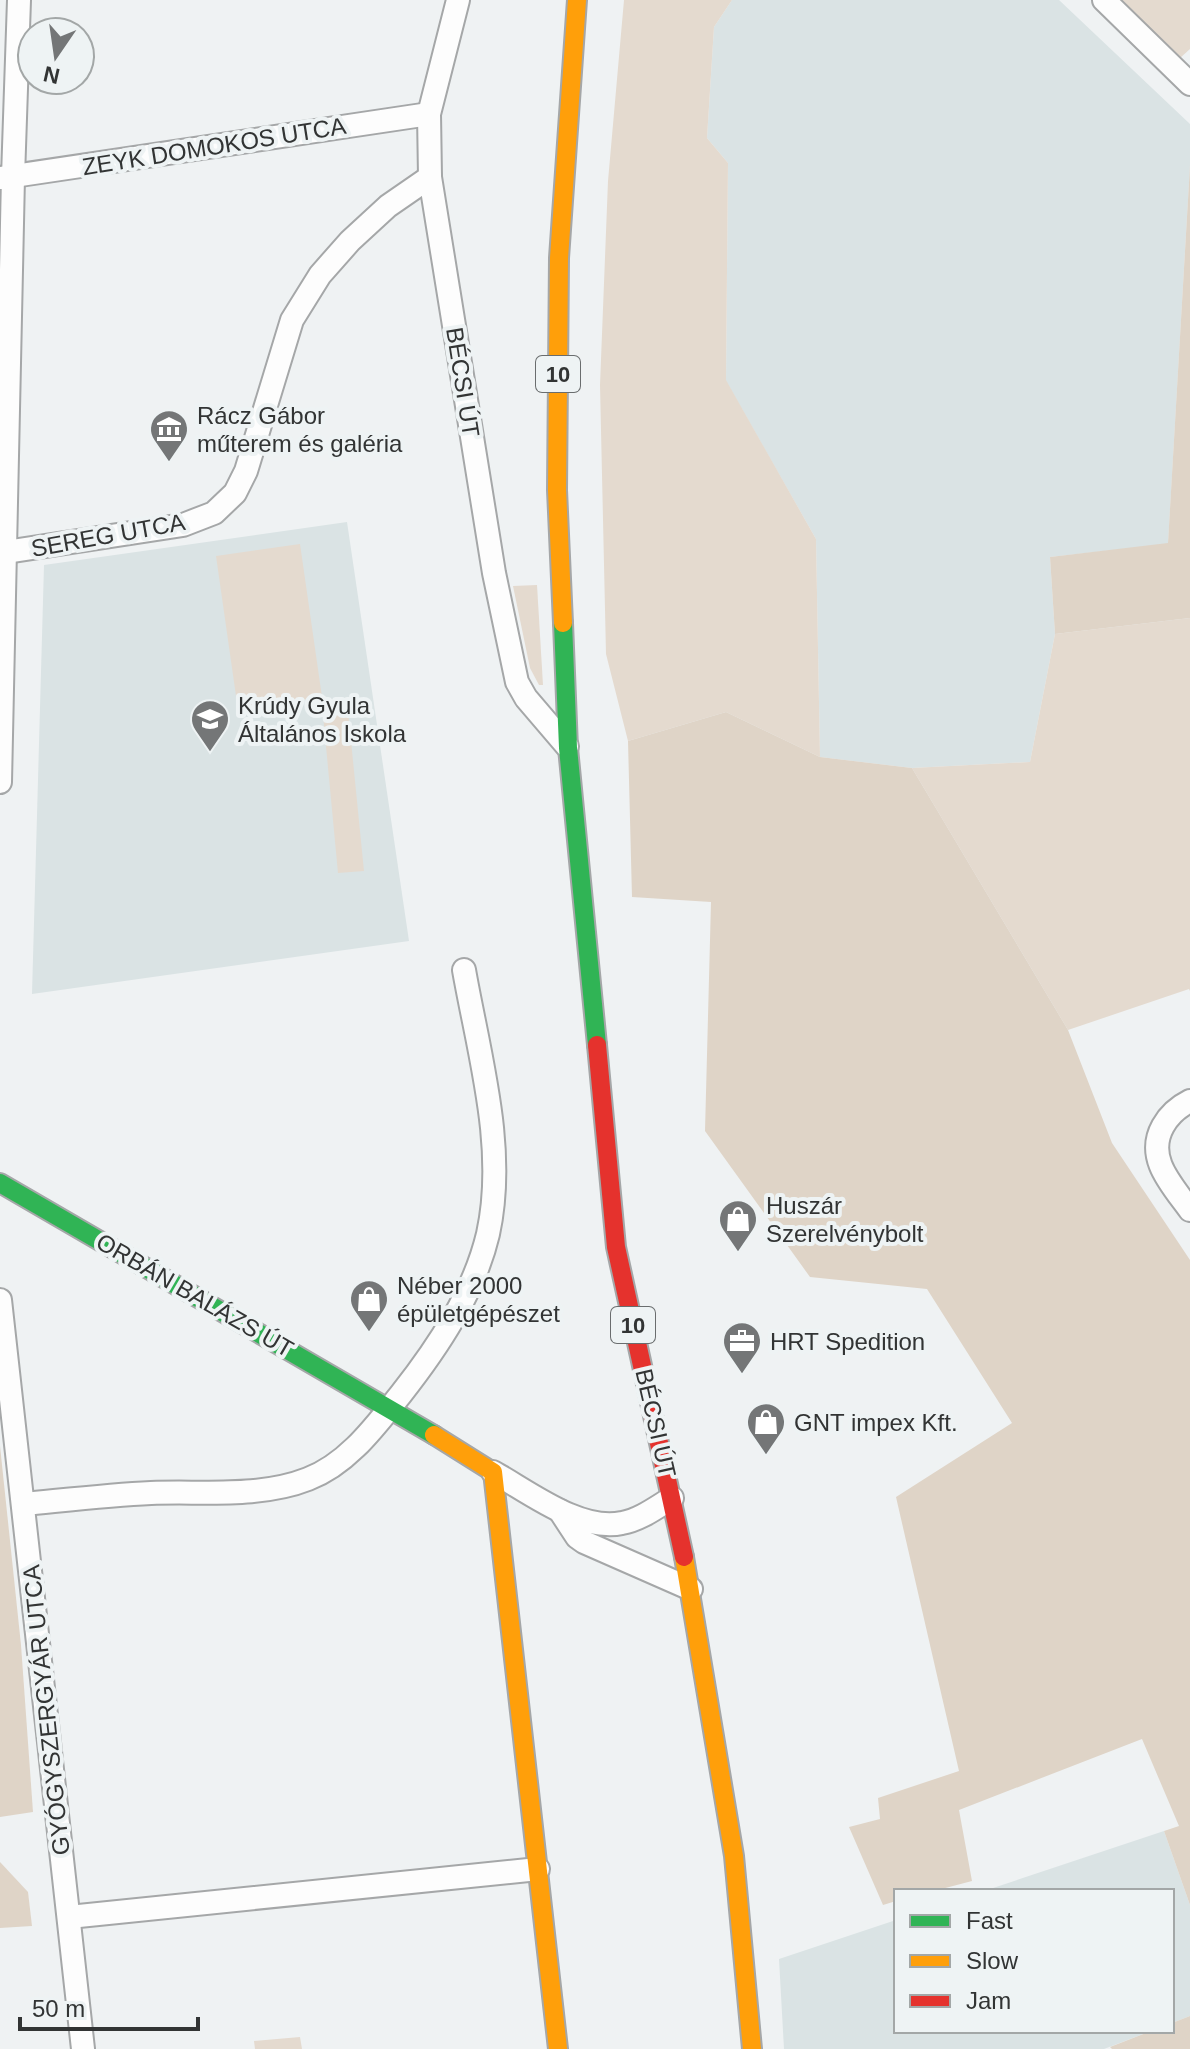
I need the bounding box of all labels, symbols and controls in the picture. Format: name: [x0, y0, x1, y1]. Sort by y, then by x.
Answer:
north arrow: [16, 16, 96, 96]
text: N: [41, 61, 62, 89]
street label: ZEYK DOMOKOS UTCA: [80, 112, 348, 180]
street label: BÉCSI ÚT: [441, 325, 485, 439]
road number: 10: [536, 356, 580, 392]
place label: Rácz Gábor műterem és galéria: [197, 402, 403, 457]
museum icon: Rácz Gábor műterem és galéria: [148, 408, 190, 463]
street label: SEREG UTCA: [29, 508, 187, 562]
place label: Krúdy Gyula Általános Iskola: [238, 692, 407, 747]
school or university icon: Krúdy Gyula Általános Iskola: [189, 698, 231, 753]
place label: Huszár Szerelvénybolt: [766, 1192, 924, 1247]
shop icon: Huszár Szerelvénybolt: [717, 1198, 759, 1253]
street label: ORBÁN BALÁZS ÚT: [92, 1228, 298, 1363]
place label: Néber 2000 épületgépészet: [397, 1272, 560, 1327]
shop icon: Néber 2000 épületgépészet: [348, 1278, 390, 1333]
road number: 10: [611, 1307, 655, 1343]
office icon: HRT Spedition: [721, 1320, 763, 1375]
place label: HRT Spedition: [770, 1328, 925, 1355]
street label: BÉCSI ÚT: [630, 1366, 682, 1480]
shop icon: GNT impex Kft.: [745, 1401, 787, 1456]
place label: GNT impex Kft.: [794, 1409, 958, 1436]
street label: GYÓGYSZERGYÁR UTCA: [17, 1563, 75, 1857]
legend: [894, 1889, 1174, 2033]
text: Fast: [966, 1907, 1013, 1934]
text: Slow: [966, 1947, 1019, 1974]
scale bar: [20, 1981, 198, 2031]
text: Jam: [966, 1987, 1011, 2014]
text: 50 m: [32, 1995, 85, 2022]

